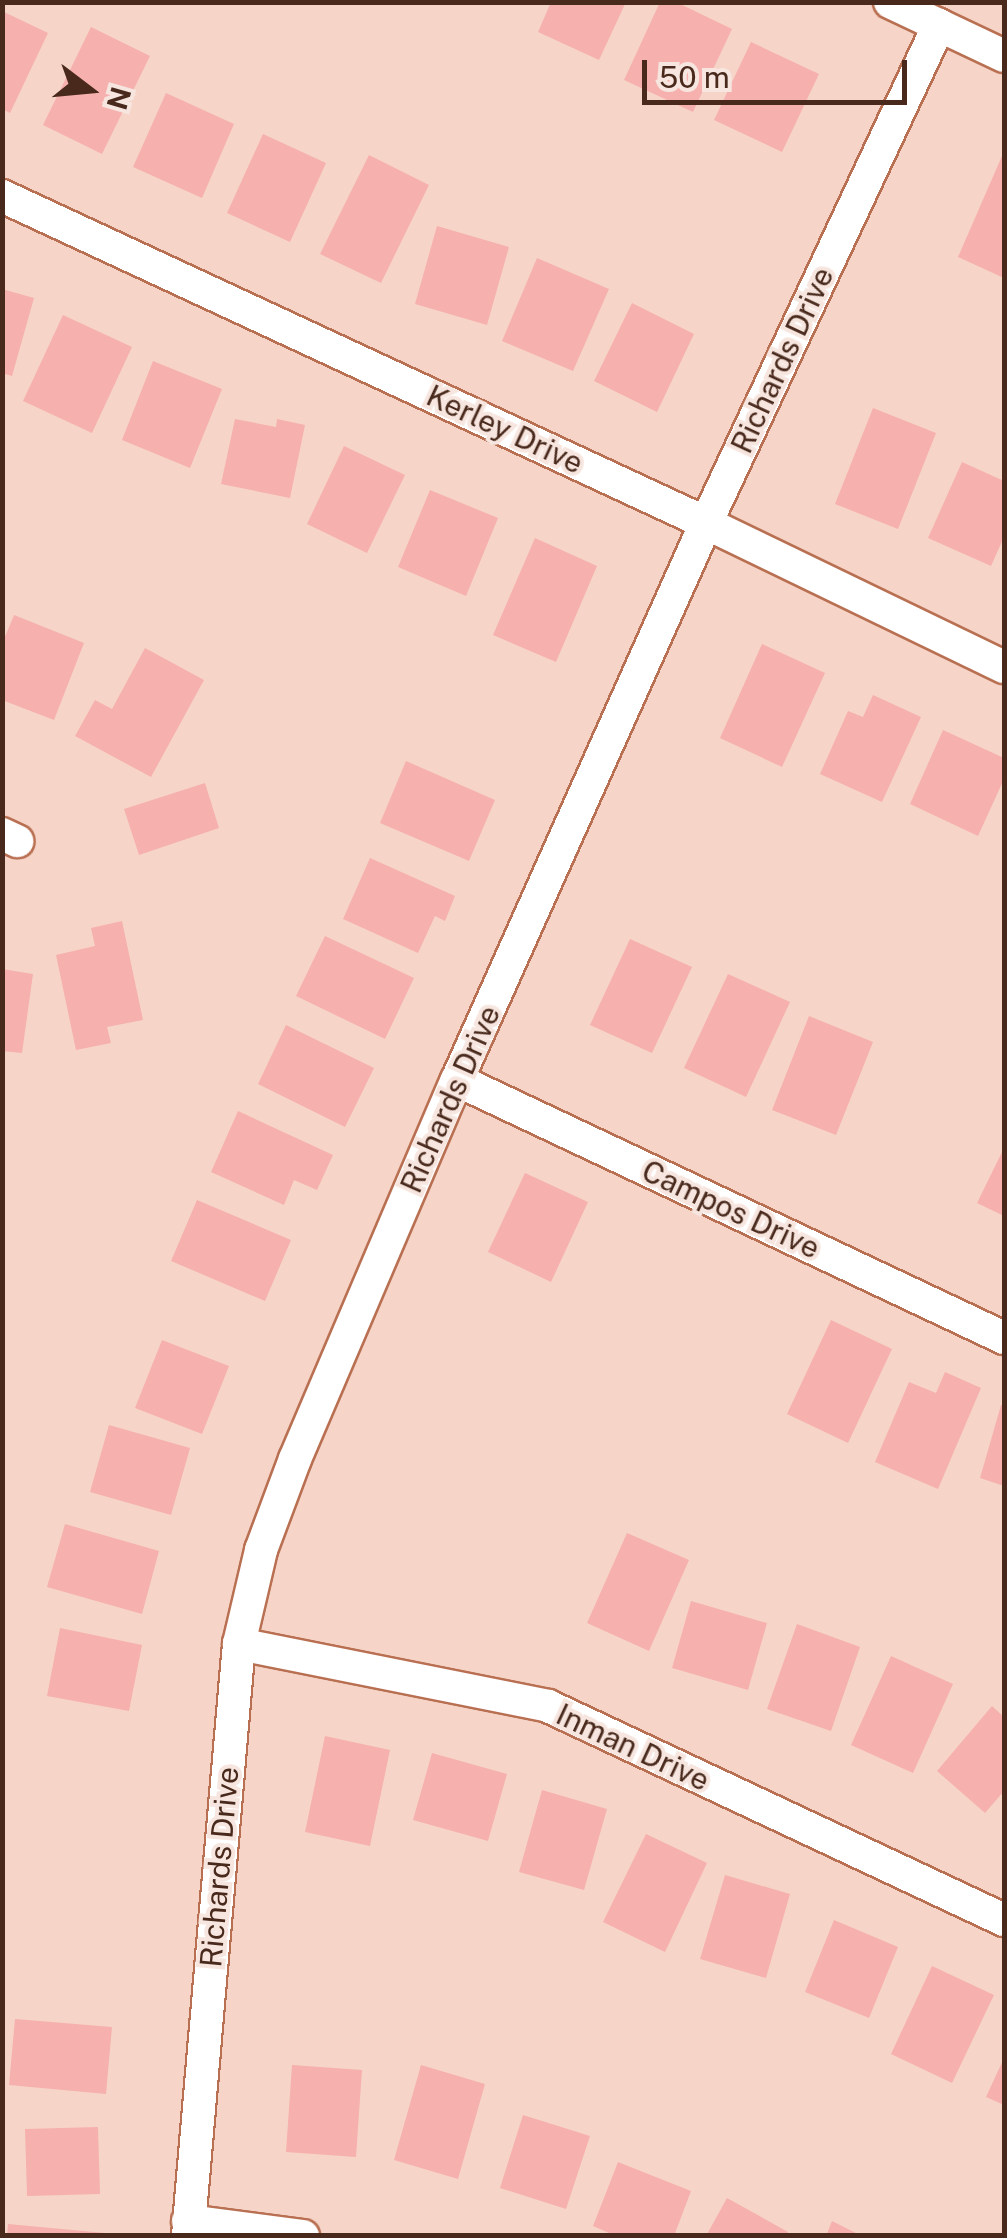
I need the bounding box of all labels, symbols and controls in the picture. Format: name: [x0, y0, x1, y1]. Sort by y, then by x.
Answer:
north arrow: [40, 40, 140, 140]
scale bar: [647, 40, 912, 102]
text: 50 m: [659, 59, 730, 95]
text: N: [100, 83, 138, 113]
street label: Richards Drive: [723, 261, 841, 459]
street label: Kerley Drive: [421, 377, 589, 481]
street label: Richards Drive: [393, 1000, 507, 1198]
street label: Campos Drive: [636, 1152, 826, 1266]
street label: Inman Drive: [551, 1696, 715, 1798]
street label: Richards Drive: [192, 1765, 246, 1969]

